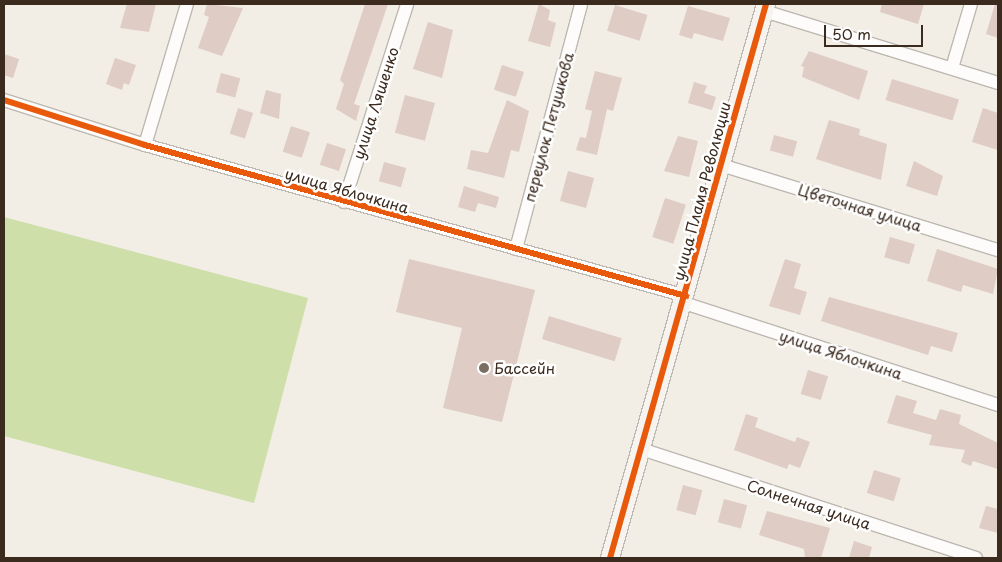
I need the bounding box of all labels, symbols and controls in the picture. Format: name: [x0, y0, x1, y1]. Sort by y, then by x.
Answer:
scale bar: [827, 15, 926, 47]
text: 50 m: [832, 22, 871, 45]
street label: улица Ляшенко: [348, 44, 402, 162]
street label: переулок Петушкова: [519, 50, 577, 204]
street label: улица Пламя Революции: [668, 99, 734, 283]
street label: улица Яблочкина: [283, 164, 411, 216]
street label: Цветочная улица: [796, 180, 924, 234]
street label: улица Яблочкина: [777, 326, 905, 382]
place label: Бассейн: [494, 359, 555, 377]
marker: Бассейн: [478, 362, 490, 374]
street label: Солнечная улица: [744, 475, 874, 533]

